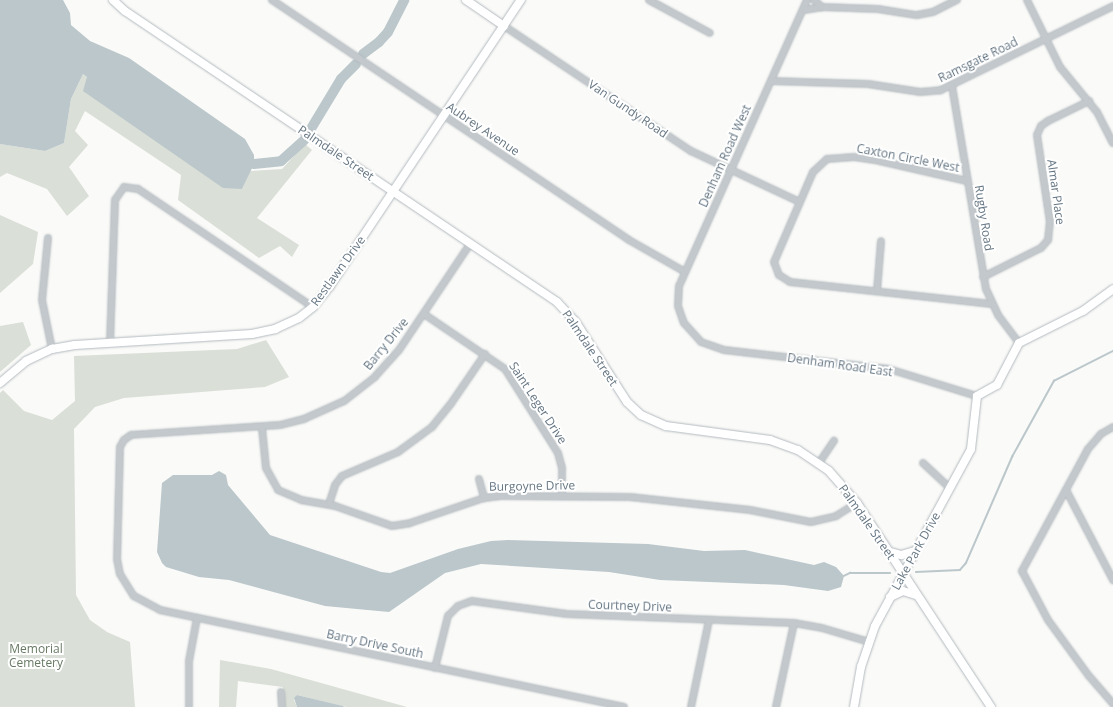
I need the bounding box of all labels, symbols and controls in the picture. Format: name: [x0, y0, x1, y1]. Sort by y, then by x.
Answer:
street label: Ramsgate Road: [936, 34, 1020, 86]
street label: Van Gundy Road: [585, 77, 671, 141]
street label: Aubrey Avenue: [444, 99, 522, 159]
street label: Denham Road West: [696, 103, 754, 209]
street label: Palmdale Street: [295, 122, 377, 184]
street label: Caxton Circle West: [855, 141, 961, 175]
street label: Almar Place: [1044, 158, 1068, 226]
street label: Rugby Road: [972, 184, 996, 252]
street label: Restlawn Drive: [308, 233, 368, 309]
street label: Palmdale Street: [559, 307, 621, 389]
street label: Barry Drive: [361, 315, 411, 373]
street label: Denham Road East: [786, 350, 894, 380]
street label: Saint Leger Drive: [506, 359, 570, 447]
street label: Burgoyne Drive: [489, 478, 575, 494]
street label: Palmdale Street: [836, 482, 898, 562]
street label: Lake Park Drive: [889, 510, 943, 592]
street label: Courtney Drive: [588, 597, 672, 615]
street label: Barry Drive South: [325, 627, 425, 661]
park label: Memorial Cemetery: [9, 642, 63, 670]

